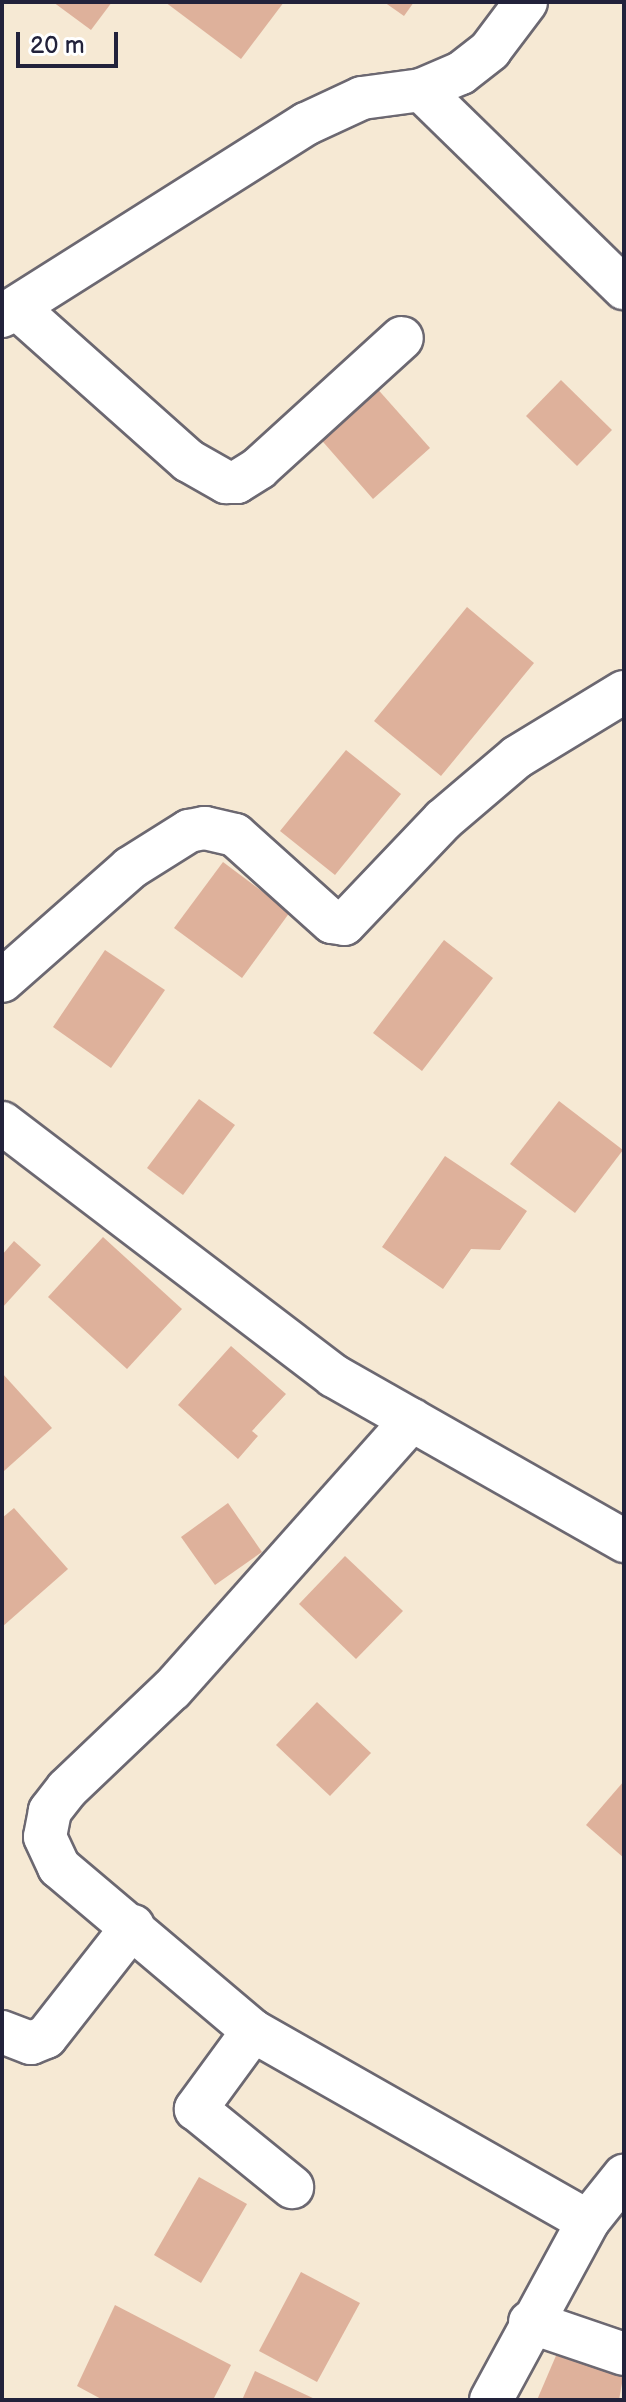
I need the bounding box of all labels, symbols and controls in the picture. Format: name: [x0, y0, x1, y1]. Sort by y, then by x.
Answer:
scale bar: [20, 16, 122, 66]
text: 20 m: [30, 31, 85, 60]

